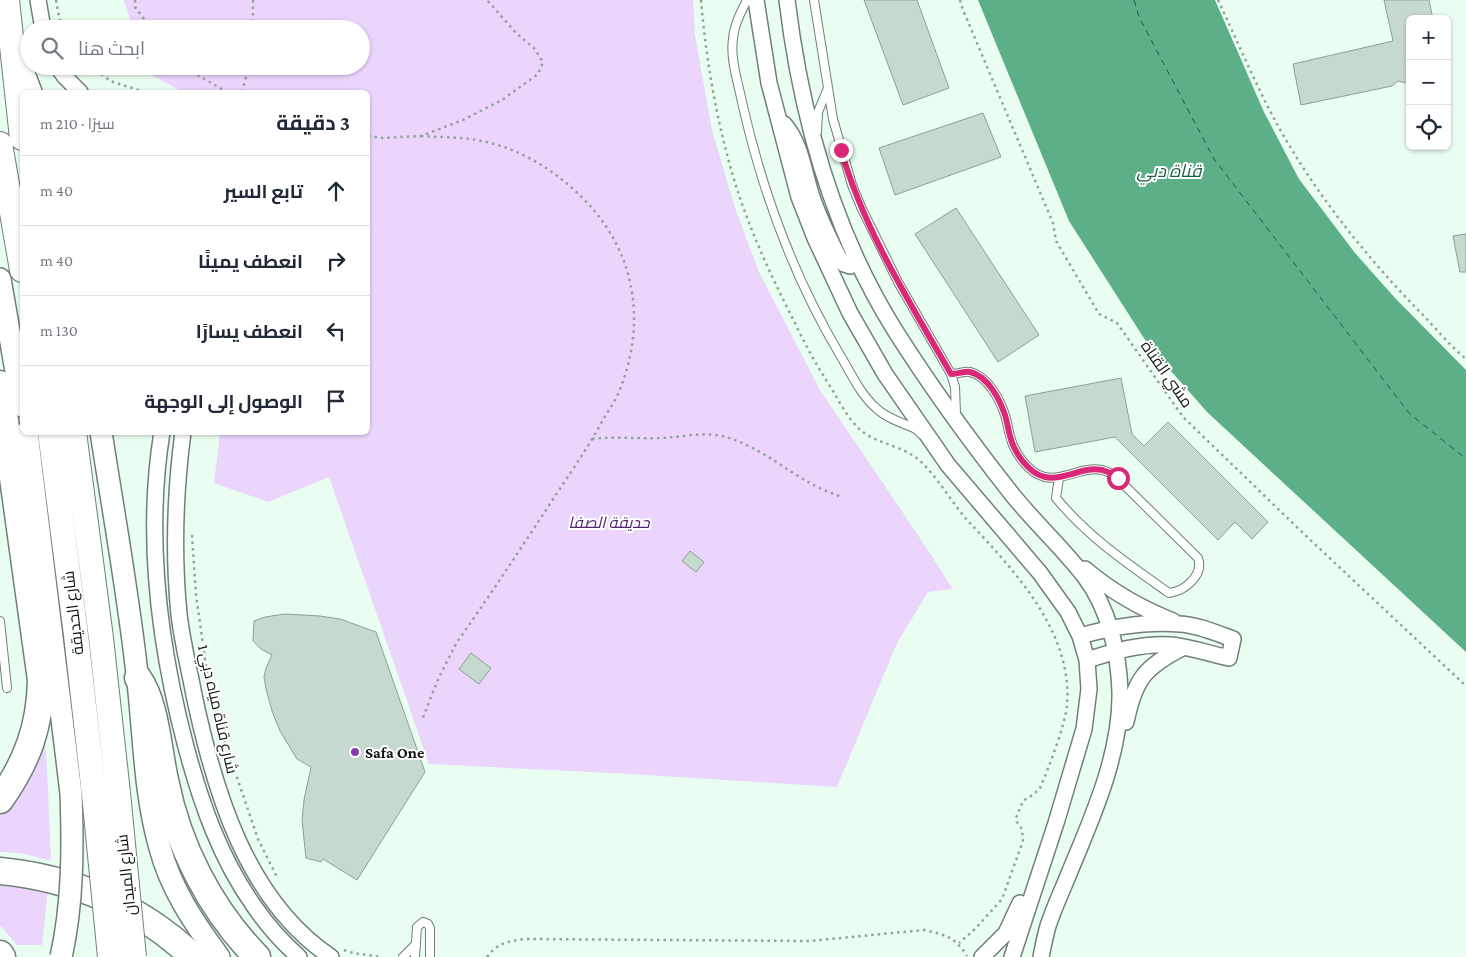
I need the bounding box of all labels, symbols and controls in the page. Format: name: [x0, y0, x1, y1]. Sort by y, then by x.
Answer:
map controls: [1406, 15, 1451, 150]
button: +: [1406, 15, 1451, 60]
search box: [20, 20, 370, 75]
icon: search: [38, 34, 66, 62]
text: ابحث هنا: [78, 38, 145, 59]
button: −: [1406, 60, 1451, 105]
button: locate: [1406, 105, 1451, 150]
text: 3 دقيقة: [276, 111, 350, 135]
text: سيرًا · 210 m: [40, 115, 115, 132]
route end: [830, 139, 853, 162]
water label: قناة دبي: [1137, 161, 1202, 185]
icon: ahead: [322, 177, 350, 205]
text: تابع السير: [224, 181, 303, 202]
text: 40 m: [40, 182, 73, 199]
icon: right: [322, 247, 350, 275]
text: انعطف يمينًا: [198, 251, 303, 272]
text: 40 m: [40, 252, 73, 269]
icon: left: [322, 317, 350, 345]
text: انعطف يسارًا: [196, 321, 303, 342]
text: 130 m: [40, 322, 78, 339]
street label: مشي القناة: [1135, 337, 1196, 413]
icon: arrive: [322, 387, 350, 415]
text: الوصول إلى الوجهة: [144, 391, 303, 412]
route start: [1107, 467, 1130, 490]
park label: حديقة الصفا: [568, 514, 651, 531]
street label: شارع الحديقة: [59, 570, 90, 656]
street label: شارع قناة مياه دبي 1: [190, 643, 241, 776]
place label: Safa One: [365, 744, 425, 761]
marker: Safa One: [349, 746, 361, 758]
street label: شارع الميدان: [113, 833, 142, 917]

